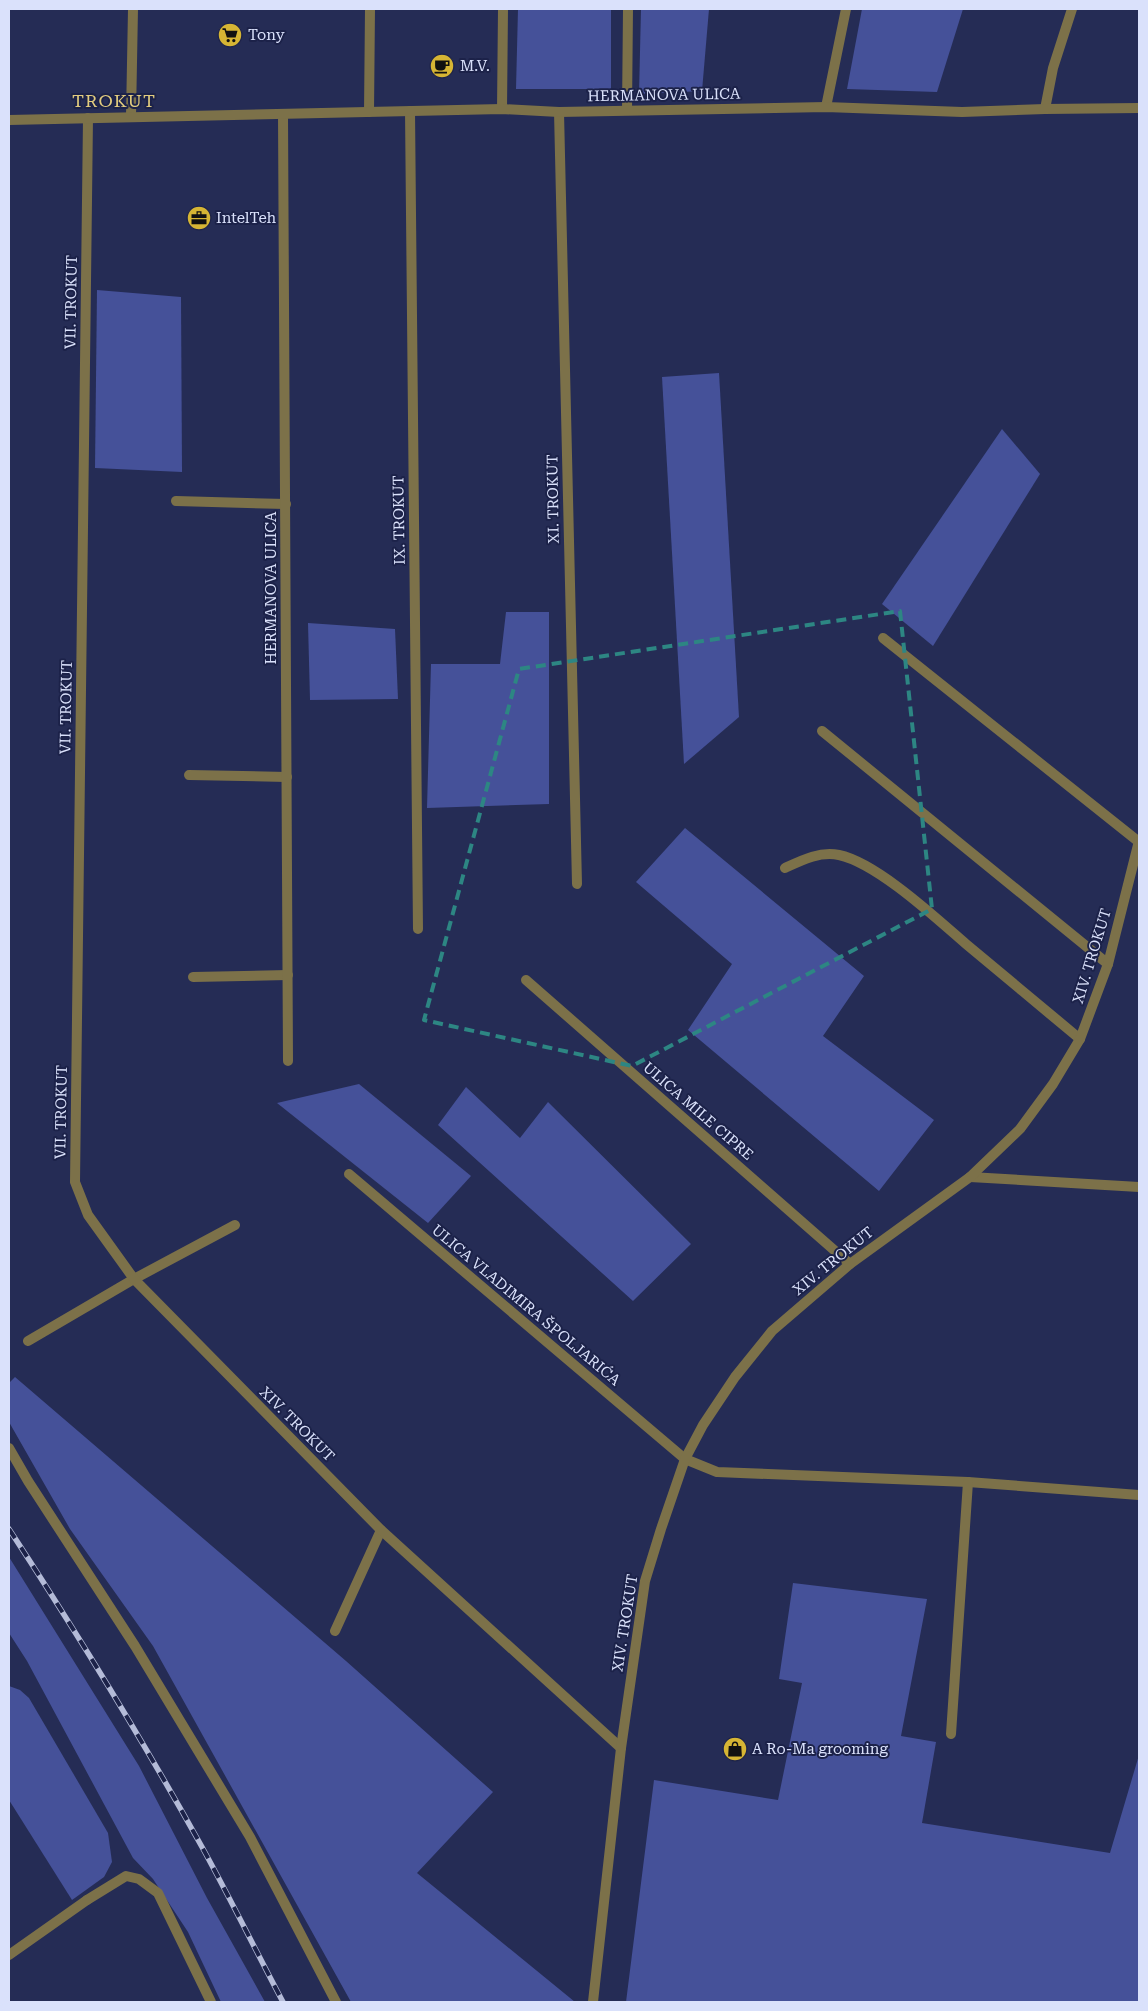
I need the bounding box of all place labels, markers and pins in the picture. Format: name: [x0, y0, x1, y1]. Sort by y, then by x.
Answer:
supermarket icon: Tony: [217, 22, 243, 48]
place label: Tony: [248, 26, 285, 44]
cafe icon: M.V.: [429, 53, 455, 79]
place label: M.V.: [460, 57, 490, 75]
office icon: IntelTeh: [186, 205, 212, 231]
place label: IntelTeh: [216, 209, 277, 227]
shop icon: A Ro-Ma grooming: [722, 1736, 748, 1762]
place label: A Ro-Ma grooming: [752, 1740, 888, 1758]

